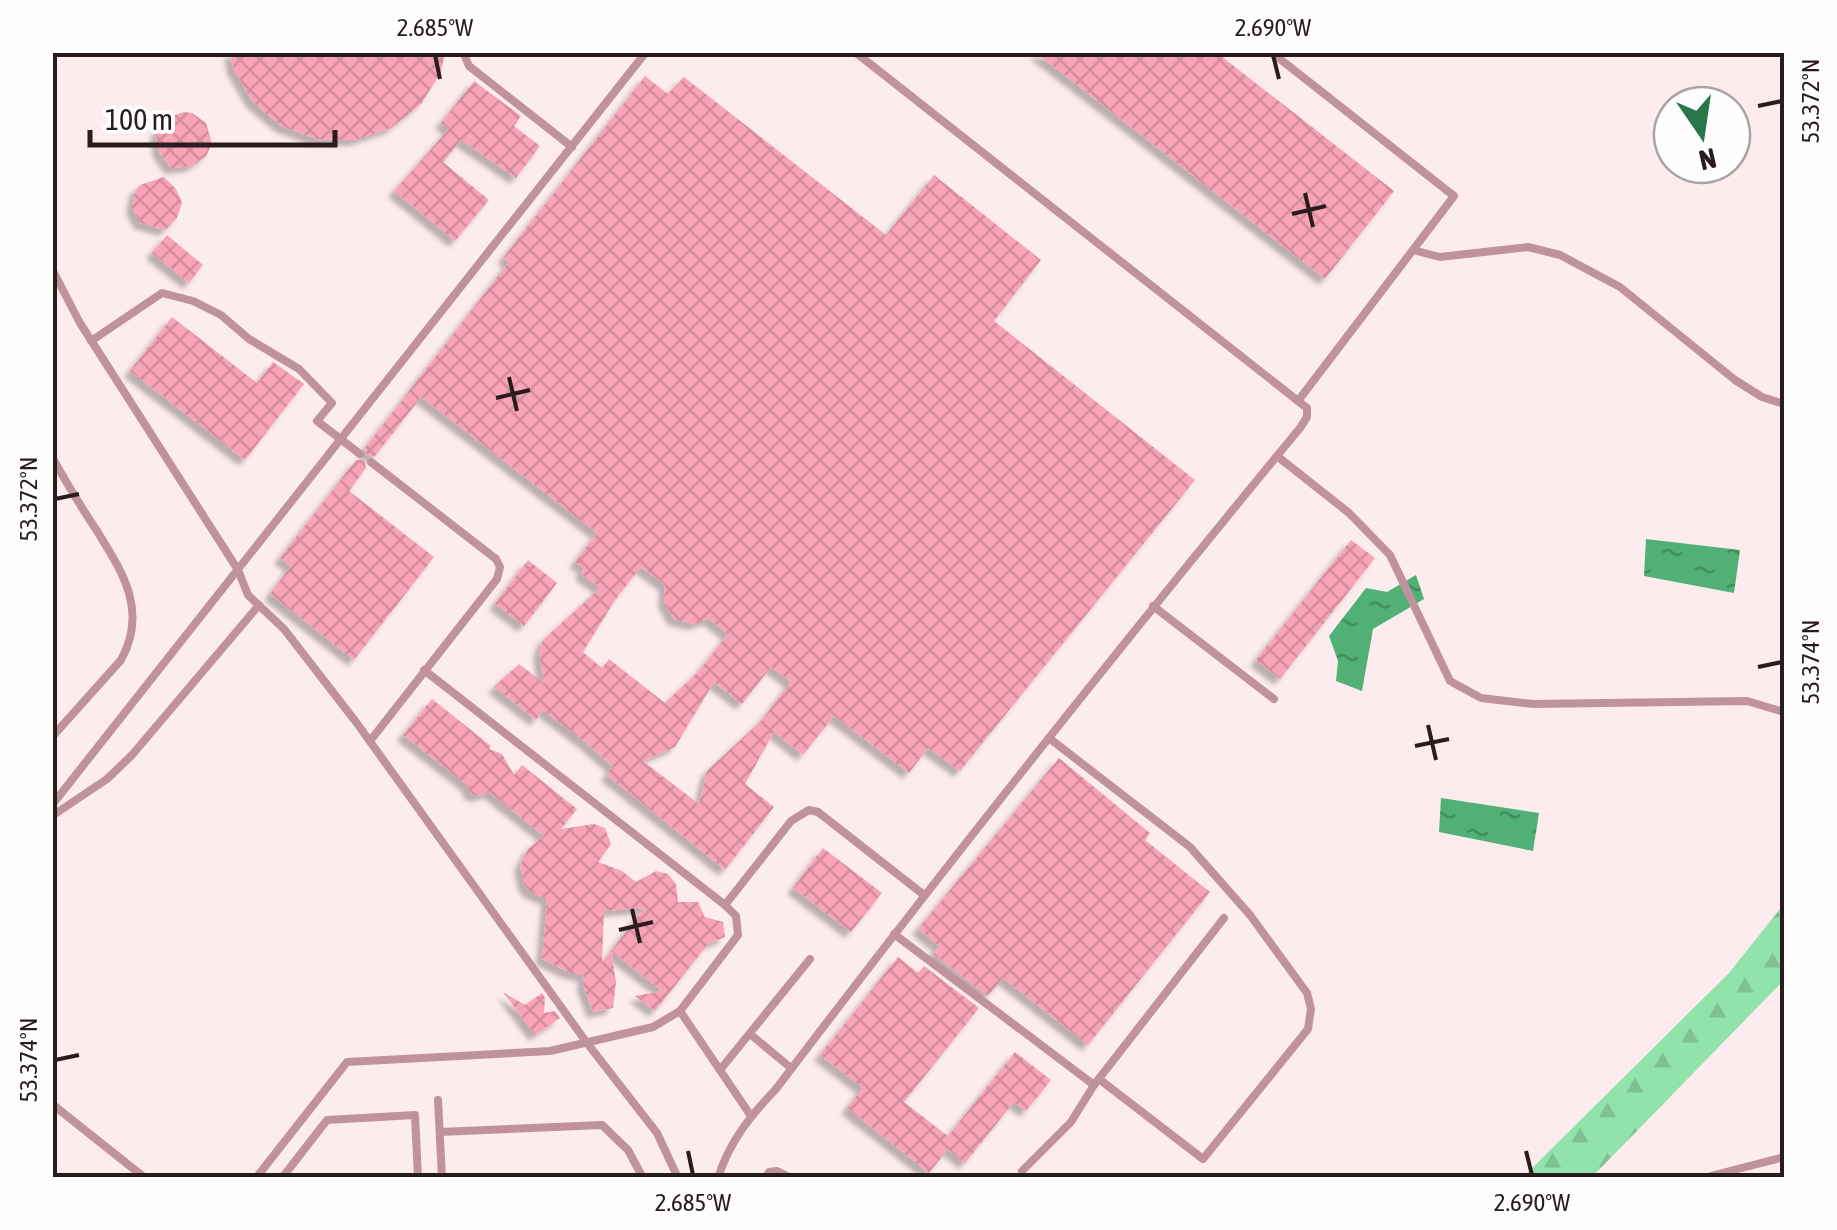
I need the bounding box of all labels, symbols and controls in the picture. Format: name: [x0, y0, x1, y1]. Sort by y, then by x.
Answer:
text: 2.685°W: [397, 13, 474, 41]
text: 2.690°W: [1235, 13, 1312, 41]
text: 53.372°N: [1796, 59, 1824, 143]
scale bar: [90, 85, 335, 147]
north arrow: [1652, 85, 1752, 185]
text: 100 m: [105, 102, 173, 136]
text: N: [1696, 142, 1719, 177]
text: 53.372°N: [14, 457, 42, 541]
text: 53.374°N: [1796, 620, 1824, 704]
text: 53.374°N: [14, 1018, 42, 1102]
text: 2.685°W: [655, 1188, 732, 1216]
text: 2.690°W: [1494, 1188, 1571, 1216]

